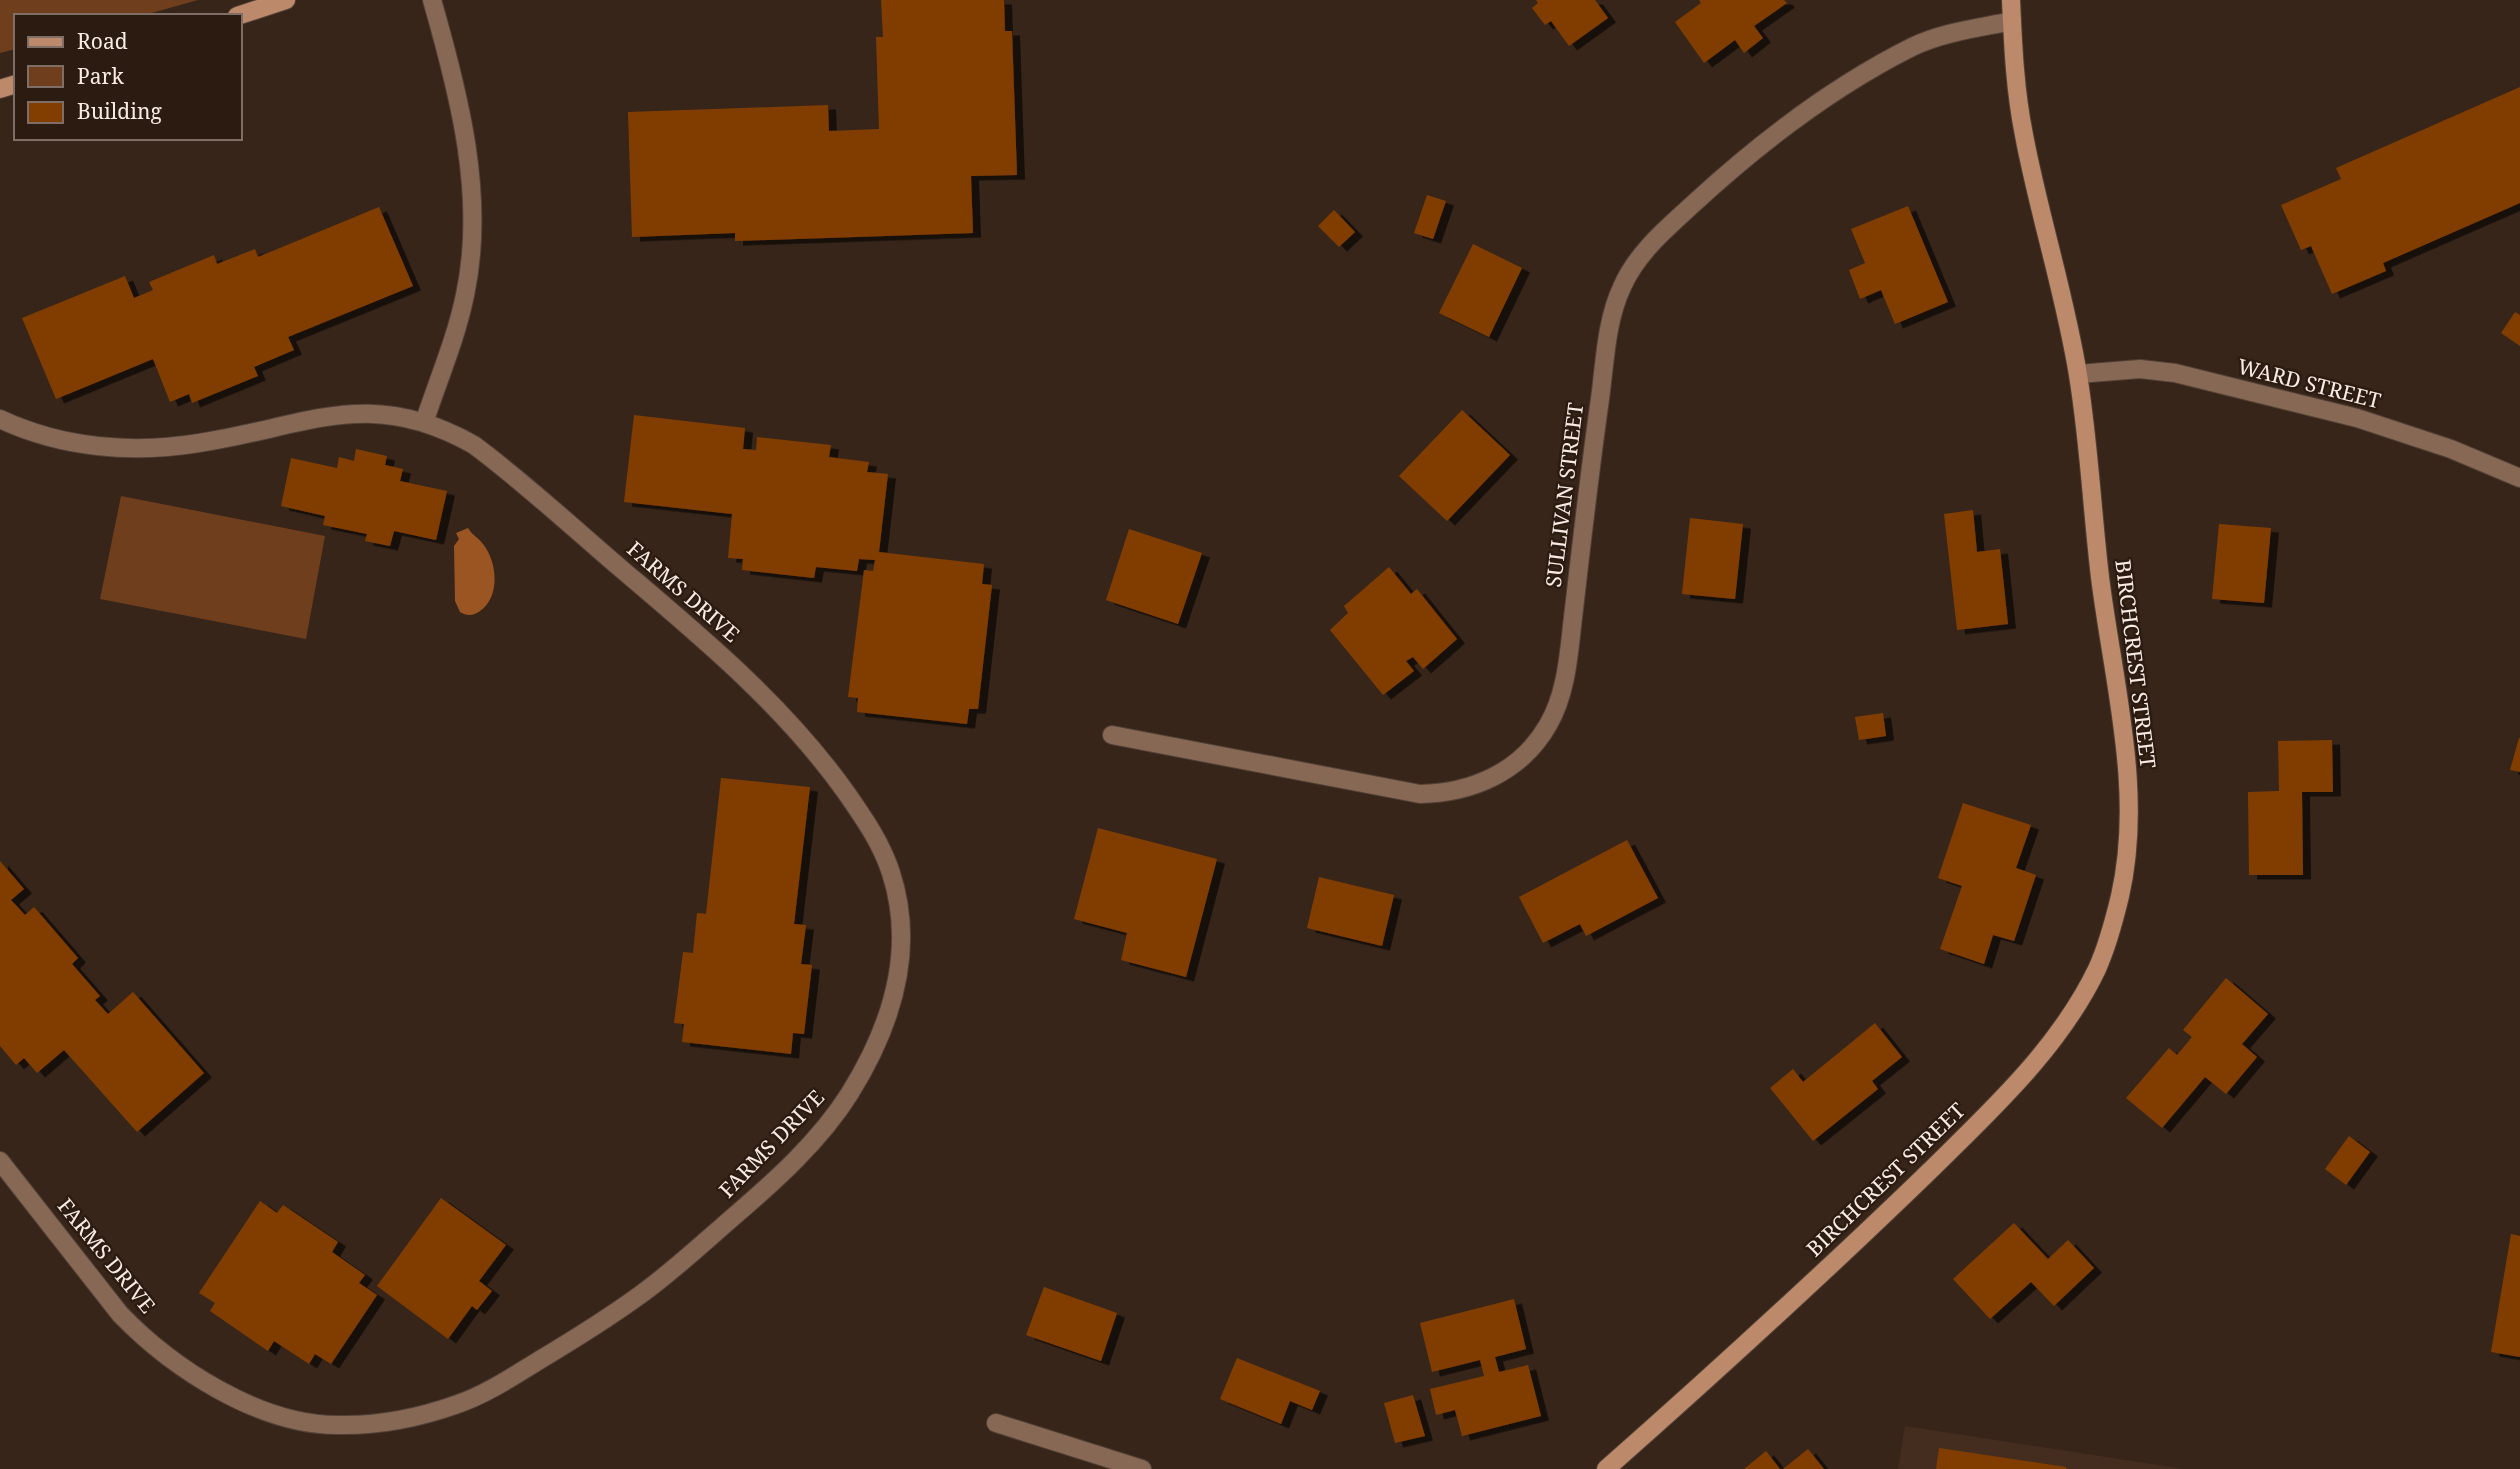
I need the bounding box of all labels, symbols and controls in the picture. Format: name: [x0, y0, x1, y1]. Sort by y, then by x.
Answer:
legend: [14, 14, 242, 140]
text: Road: [77, 27, 128, 55]
text: Park: [77, 62, 124, 90]
text: Building: [77, 97, 162, 125]
street label: WARD STREET: [2235, 352, 2384, 414]
street label: SULLIVAN STREET: [1539, 401, 1589, 589]
street label: FARMS DRIVE: [622, 535, 746, 648]
street label: BIRCHCREST STREET: [2109, 558, 2163, 770]
street label: FARMS DRIVE: [713, 1083, 830, 1203]
street label: BIRCHCREST STREET: [1800, 1096, 1971, 1262]
street label: FARMS DRIVE: [52, 1192, 162, 1319]

